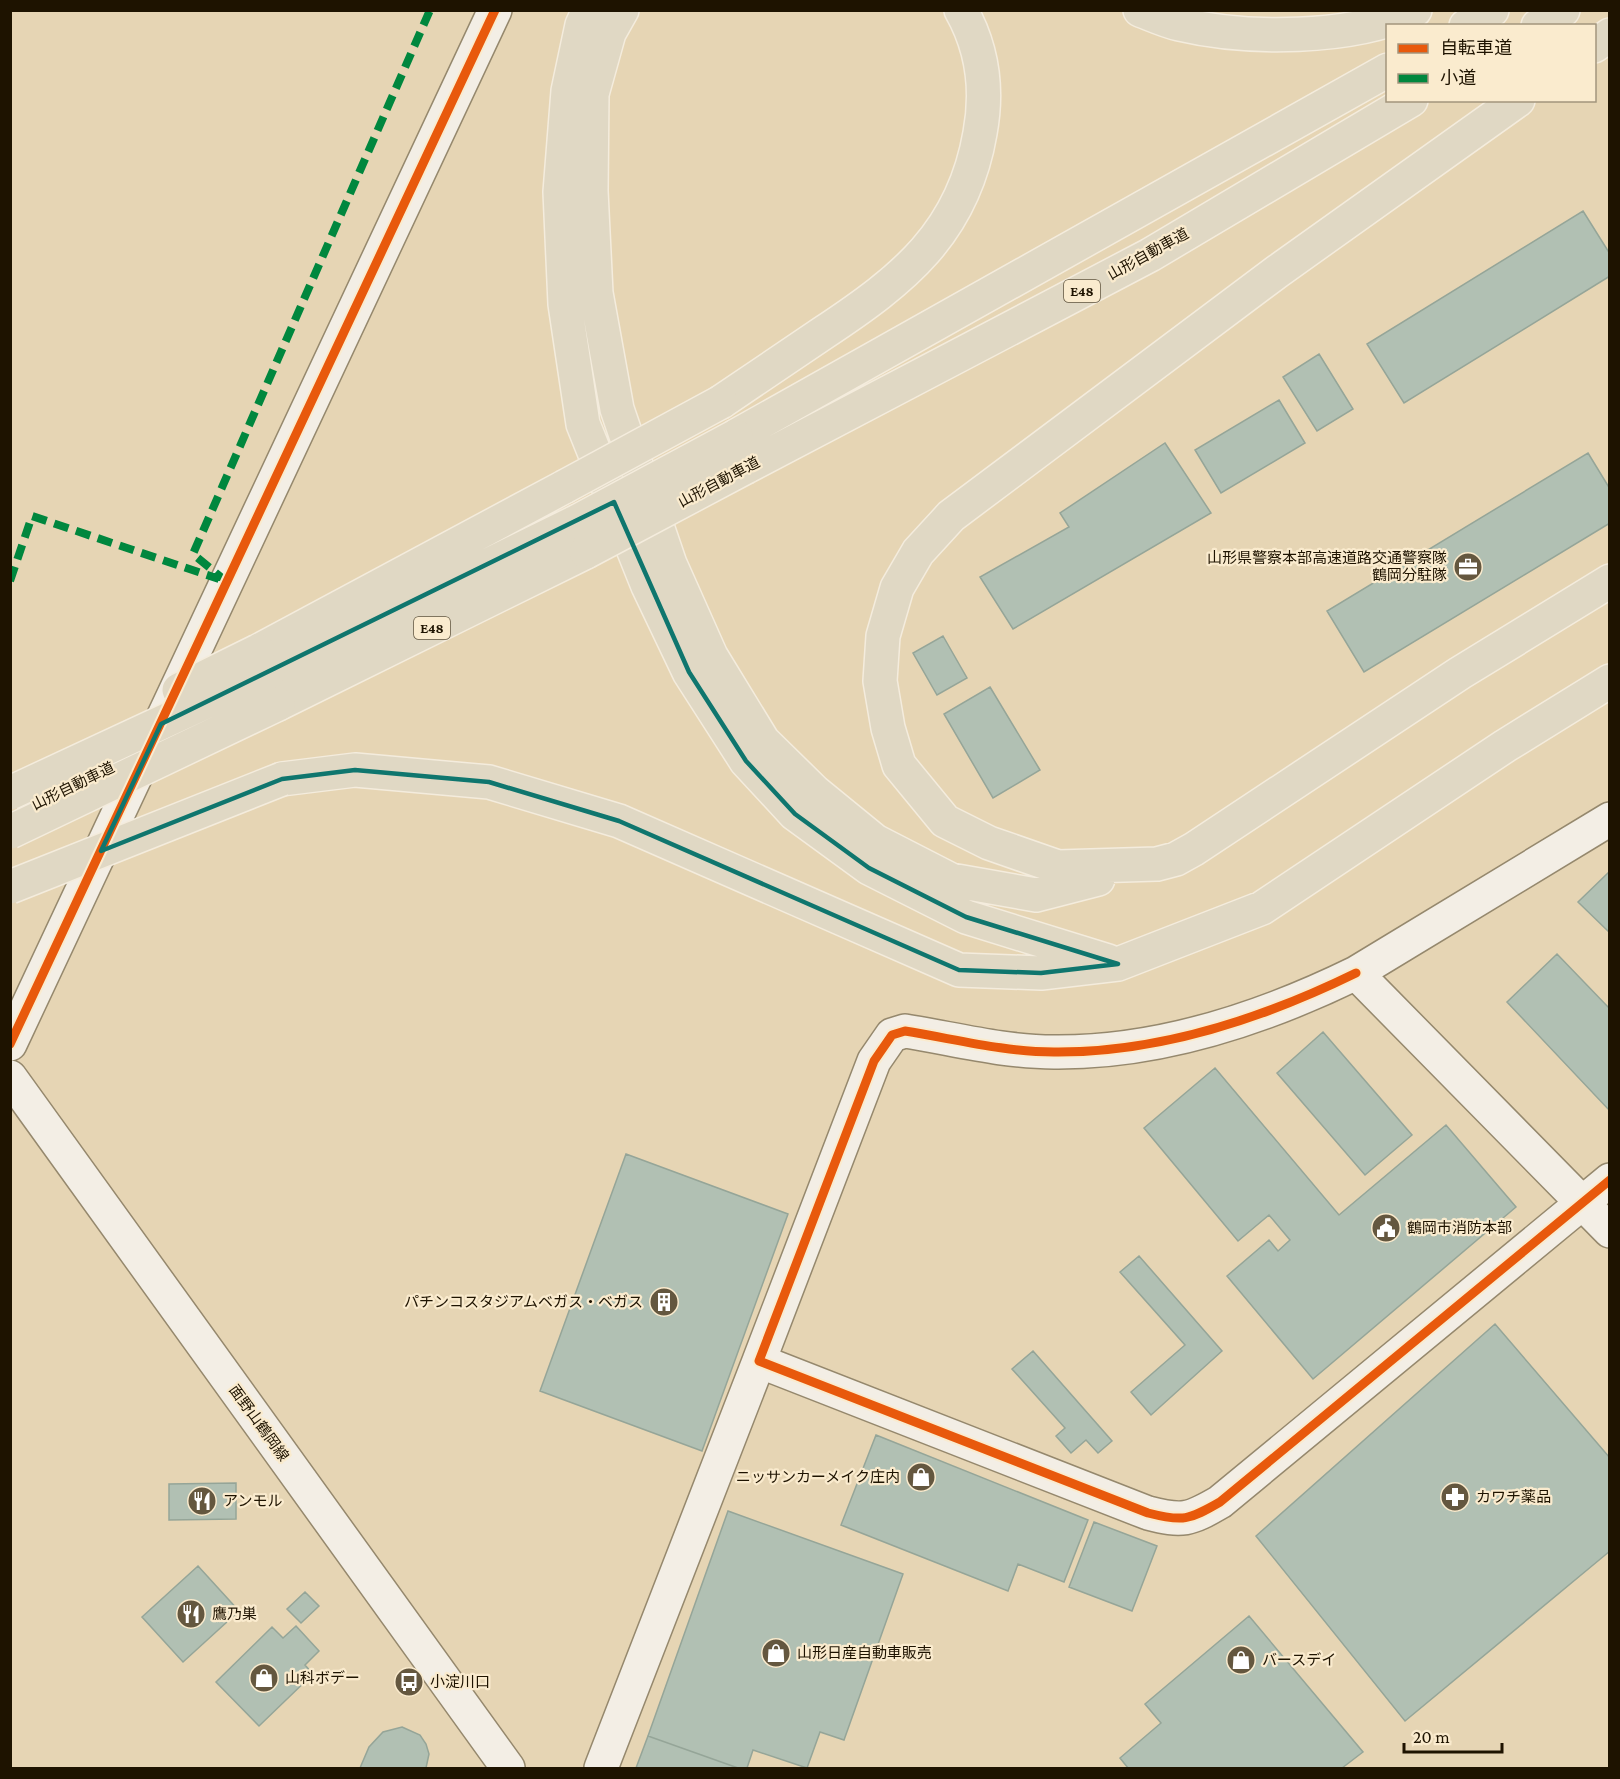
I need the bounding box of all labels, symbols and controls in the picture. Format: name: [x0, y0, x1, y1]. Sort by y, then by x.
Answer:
legend: [1386, 24, 1596, 102]
text: 自転車道: [1440, 38, 1512, 58]
text: 小道: [1440, 68, 1476, 88]
street label: 山形自動車道: [1105, 225, 1191, 283]
road number: E48: [1064, 280, 1100, 302]
street label: 山形自動車道: [676, 454, 762, 510]
place label: 山形県警察本部高速道路交通警察隊 鶴岡分駐隊: [1207, 550, 1447, 583]
office icon: 山形県警察本部高速道路交通警察隊 鶴岡分駐隊: [1452, 551, 1484, 583]
road number: E48: [414, 617, 450, 639]
street label: 山形自動車道: [29, 759, 117, 813]
public building icon: 鶴岡市消防本部: [1370, 1212, 1402, 1244]
place label: 鶴岡市消防本部: [1407, 1220, 1512, 1236]
building icon: パチンコスタジアムベガス・ベガス: [648, 1286, 680, 1318]
place label: パチンコスタジアムベガス・ベガス: [404, 1294, 643, 1310]
street label: 面野山鶴岡線: [226, 1382, 292, 1464]
shop icon: ニッサンカーメイク庄内: [905, 1461, 937, 1493]
place label: ニッサンカーメイク庄内: [736, 1469, 900, 1485]
pharmacy icon: カワチ薬品: [1439, 1481, 1471, 1513]
restaurant icon: アンモル: [186, 1485, 218, 1517]
place label: カワチ薬品: [1476, 1489, 1551, 1505]
place label: アンモル: [223, 1493, 282, 1509]
restaurant icon: 鷹乃巣: [175, 1598, 207, 1630]
place label: 鷹乃巣: [212, 1606, 257, 1622]
shop icon: 山形日産自動車販売: [760, 1637, 792, 1669]
shop icon: バースデイ: [1225, 1644, 1257, 1676]
place label: 山形日産自動車販売: [797, 1645, 932, 1661]
place label: バースデイ: [1262, 1652, 1336, 1668]
shop icon: 山科ボデー: [248, 1662, 280, 1694]
bus stop icon: 小淀川口: [393, 1666, 425, 1698]
place label: 山科ボデー: [285, 1670, 360, 1686]
place label: 小淀川口: [430, 1674, 490, 1690]
scale bar: [1404, 1716, 1502, 1754]
text: 20 m: [1413, 1727, 1450, 1747]

